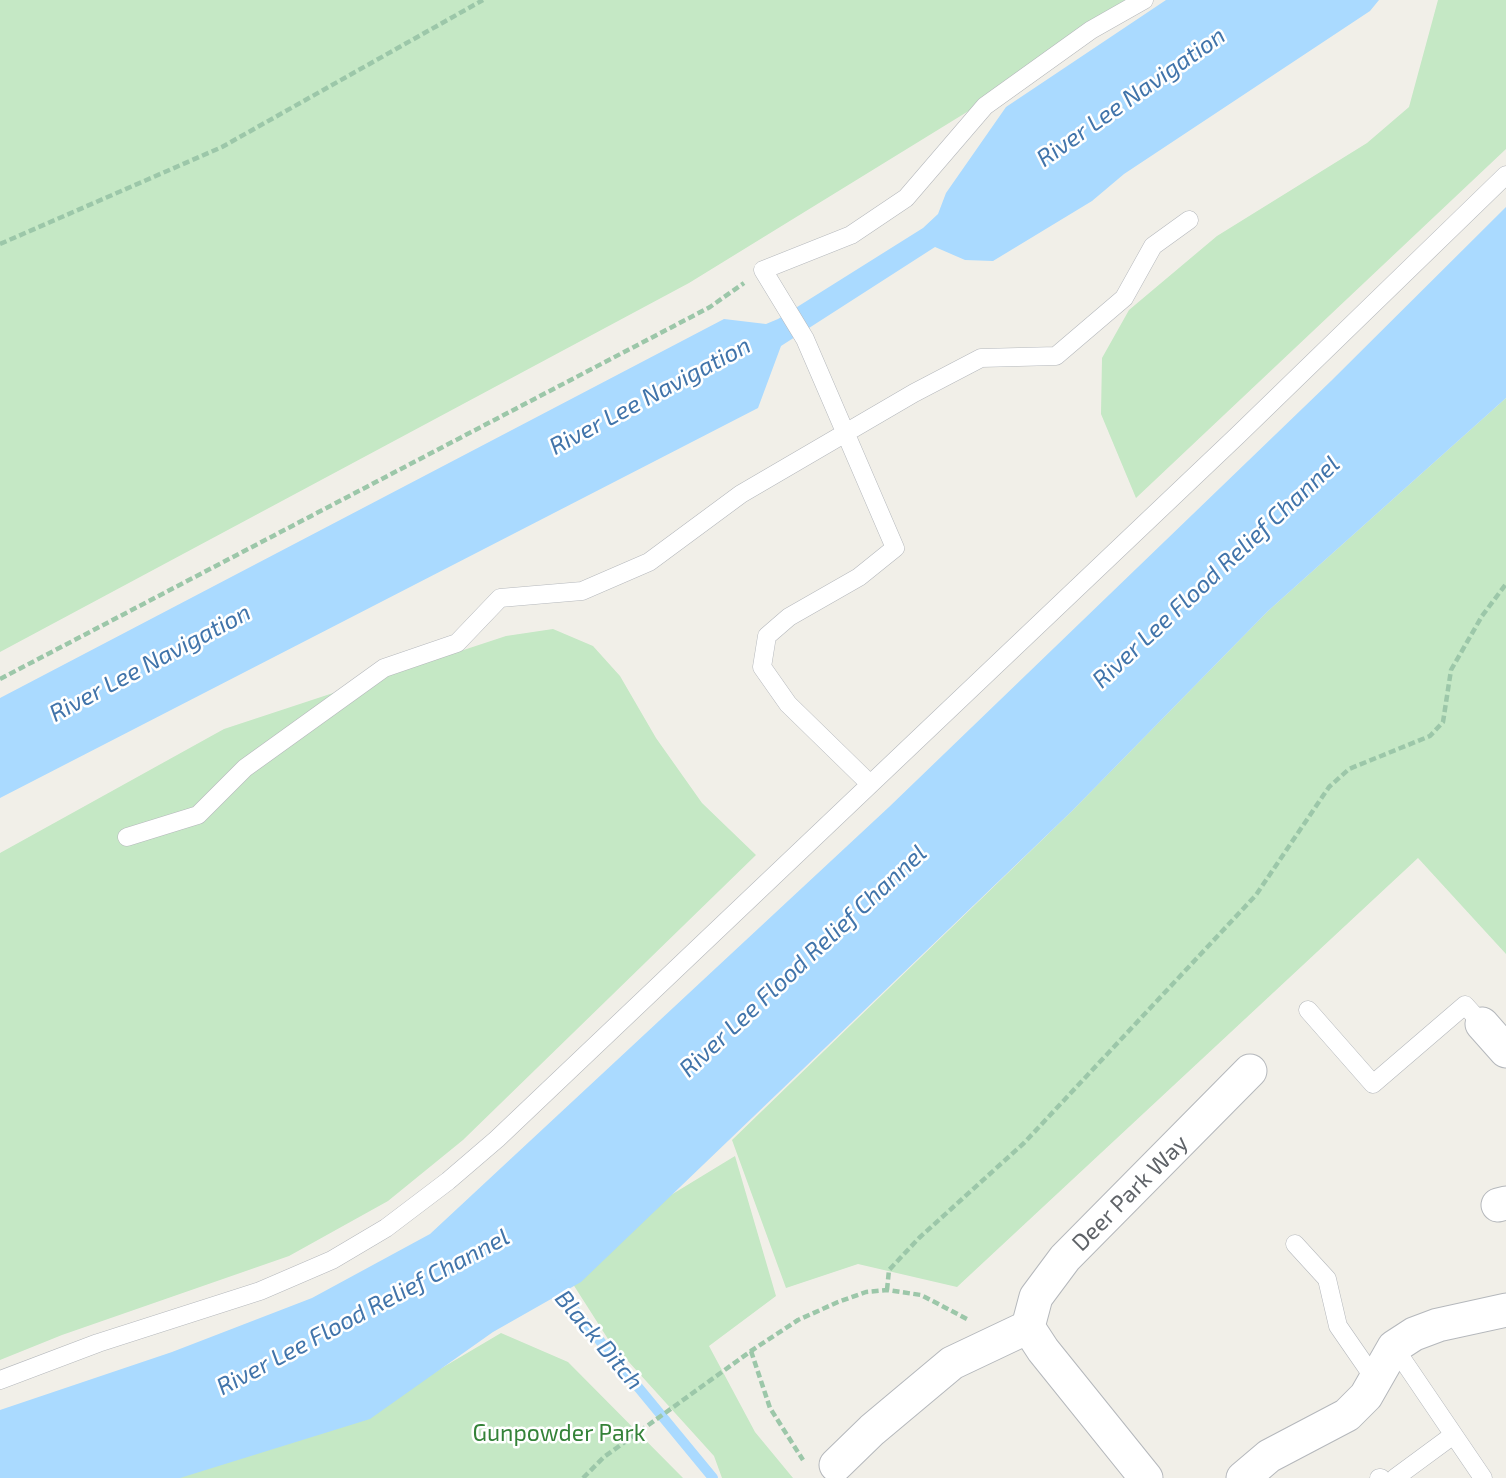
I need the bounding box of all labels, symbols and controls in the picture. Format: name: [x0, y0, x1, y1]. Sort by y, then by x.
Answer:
water label: River Lee Navigation: [1031, 21, 1231, 173]
water label: River Lee Navigation: [545, 331, 755, 461]
water label: River Lee Flood Relief Channel: [1087, 450, 1345, 694]
water label: River Lee Navigation: [45, 598, 255, 728]
water label: River Lee Flood Relief Channel: [674, 839, 932, 1083]
street label: Deer Park Way: [1066, 1129, 1194, 1257]
water label: River Lee Flood Relief Channel: [212, 1222, 514, 1402]
water label: Black Ditch: [549, 1284, 649, 1396]
park label: Gunpowder Park: [472, 1419, 646, 1447]

